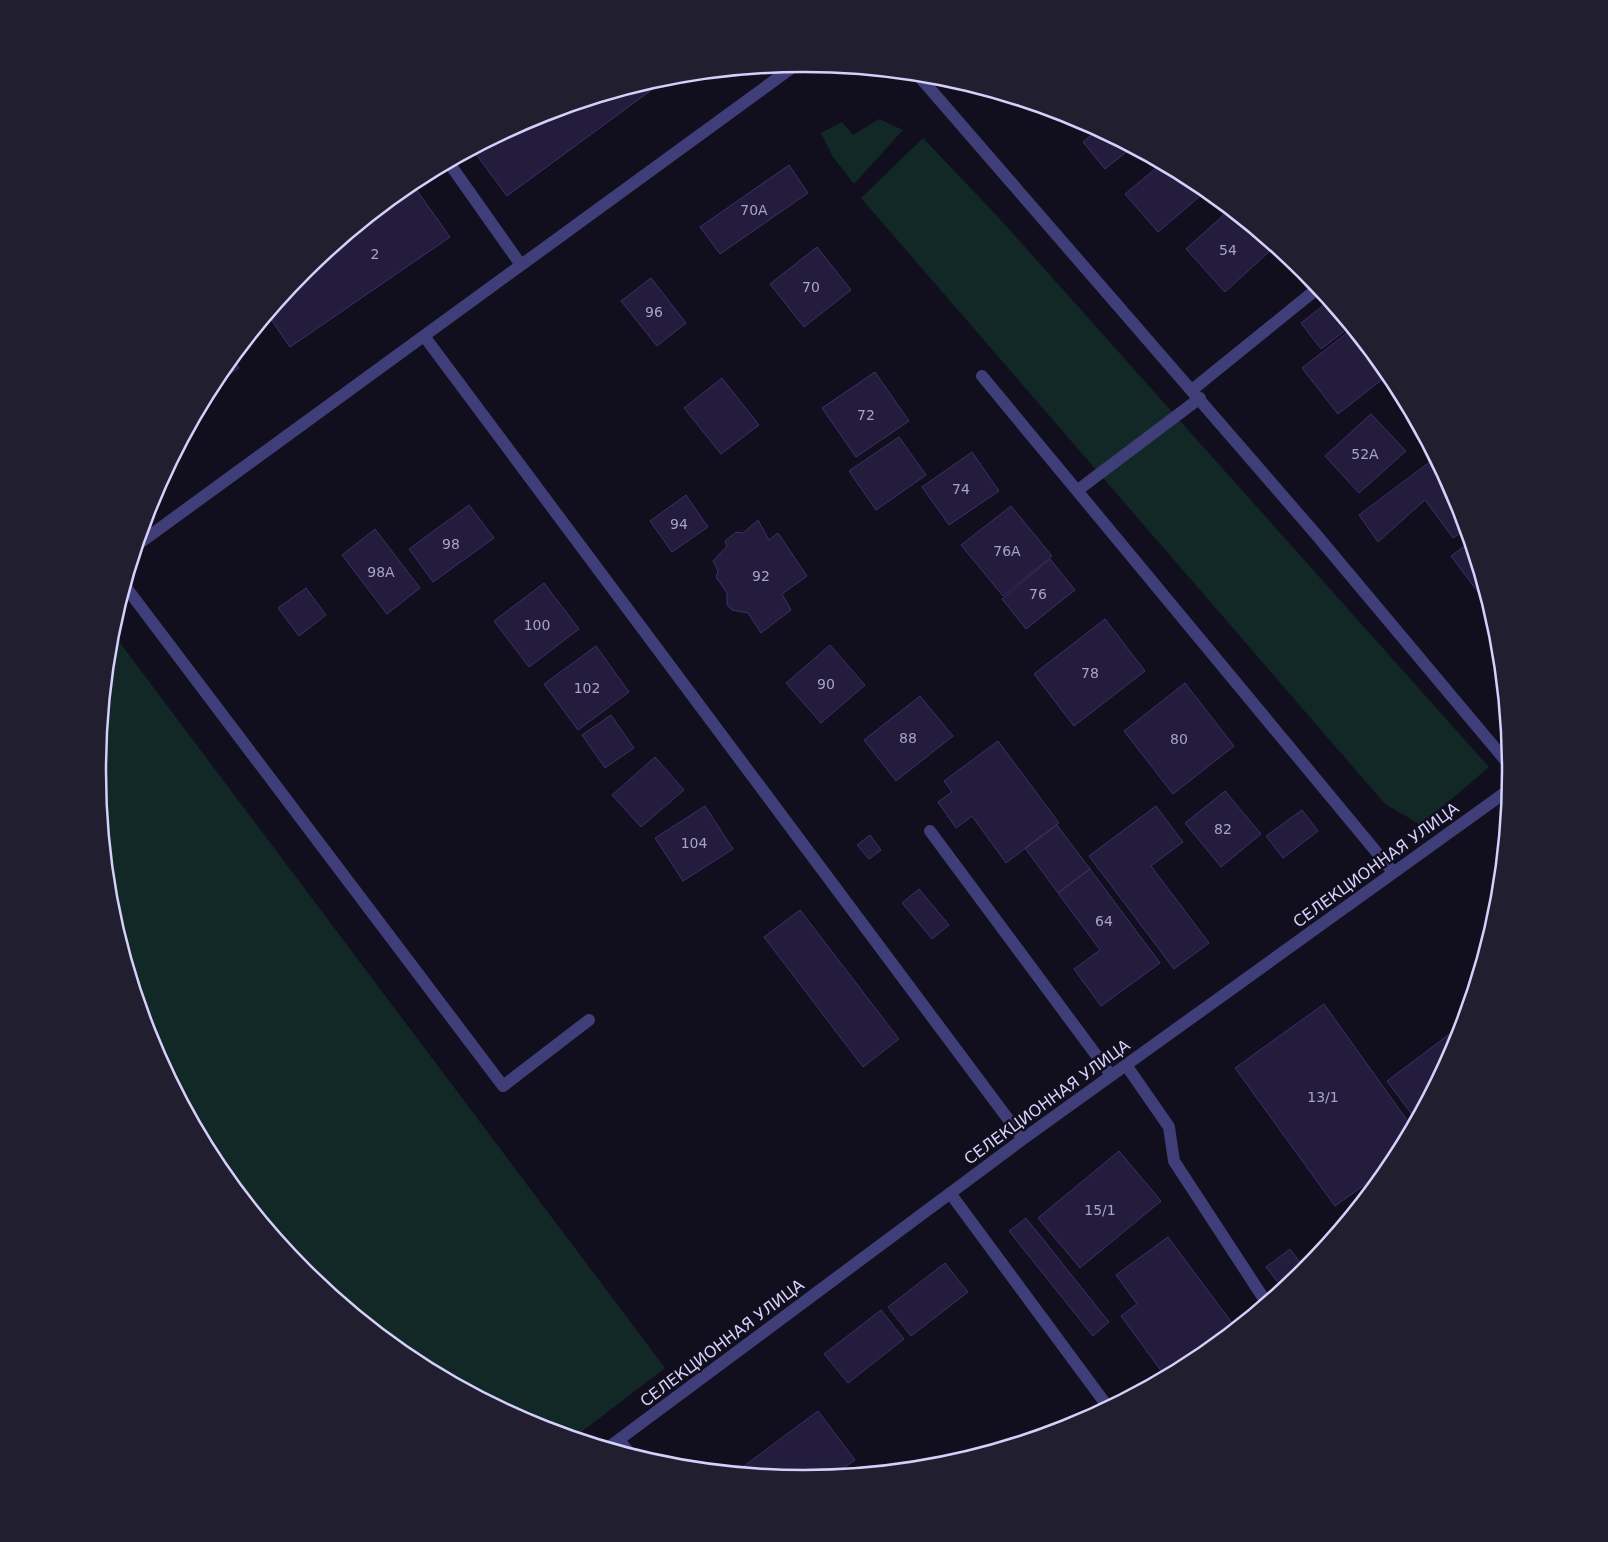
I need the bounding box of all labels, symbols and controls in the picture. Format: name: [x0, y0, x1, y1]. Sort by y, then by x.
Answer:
house number: 70А: [740, 202, 768, 218]
house number: 54: [1219, 242, 1237, 258]
house number: 2: [371, 246, 379, 262]
house number: 70: [802, 279, 820, 295]
house number: 96: [645, 304, 663, 320]
house number: 72: [857, 407, 875, 423]
house number: 52А: [1351, 446, 1379, 462]
house number: 74: [952, 481, 970, 497]
house number: 94: [670, 516, 688, 532]
house number: 98: [442, 536, 460, 552]
house number: 76А: [993, 543, 1021, 559]
house number: 98А: [367, 564, 395, 580]
house number: 92: [752, 568, 770, 584]
house number: 76: [1029, 586, 1047, 602]
house number: 100: [524, 617, 550, 633]
house number: 78: [1081, 665, 1099, 681]
house number: 90: [817, 676, 835, 692]
house number: 102: [574, 680, 600, 696]
house number: 88: [899, 730, 917, 746]
house number: 80: [1170, 731, 1188, 747]
street label: СЕЛЕКЦИОННАЯ УЛИЦА: [1289, 798, 1463, 931]
house number: 82: [1214, 821, 1232, 837]
house number: 104: [681, 835, 707, 851]
house number: 64: [1095, 913, 1113, 929]
street label: СЕЛЕКЦИОННАЯ УЛИЦА: [960, 1035, 1134, 1168]
house number: 13/1: [1307, 1089, 1339, 1105]
house number: 15/1: [1084, 1202, 1116, 1218]
street label: СЕЛЕКЦИОННАЯ УЛИЦА: [636, 1275, 808, 1411]

